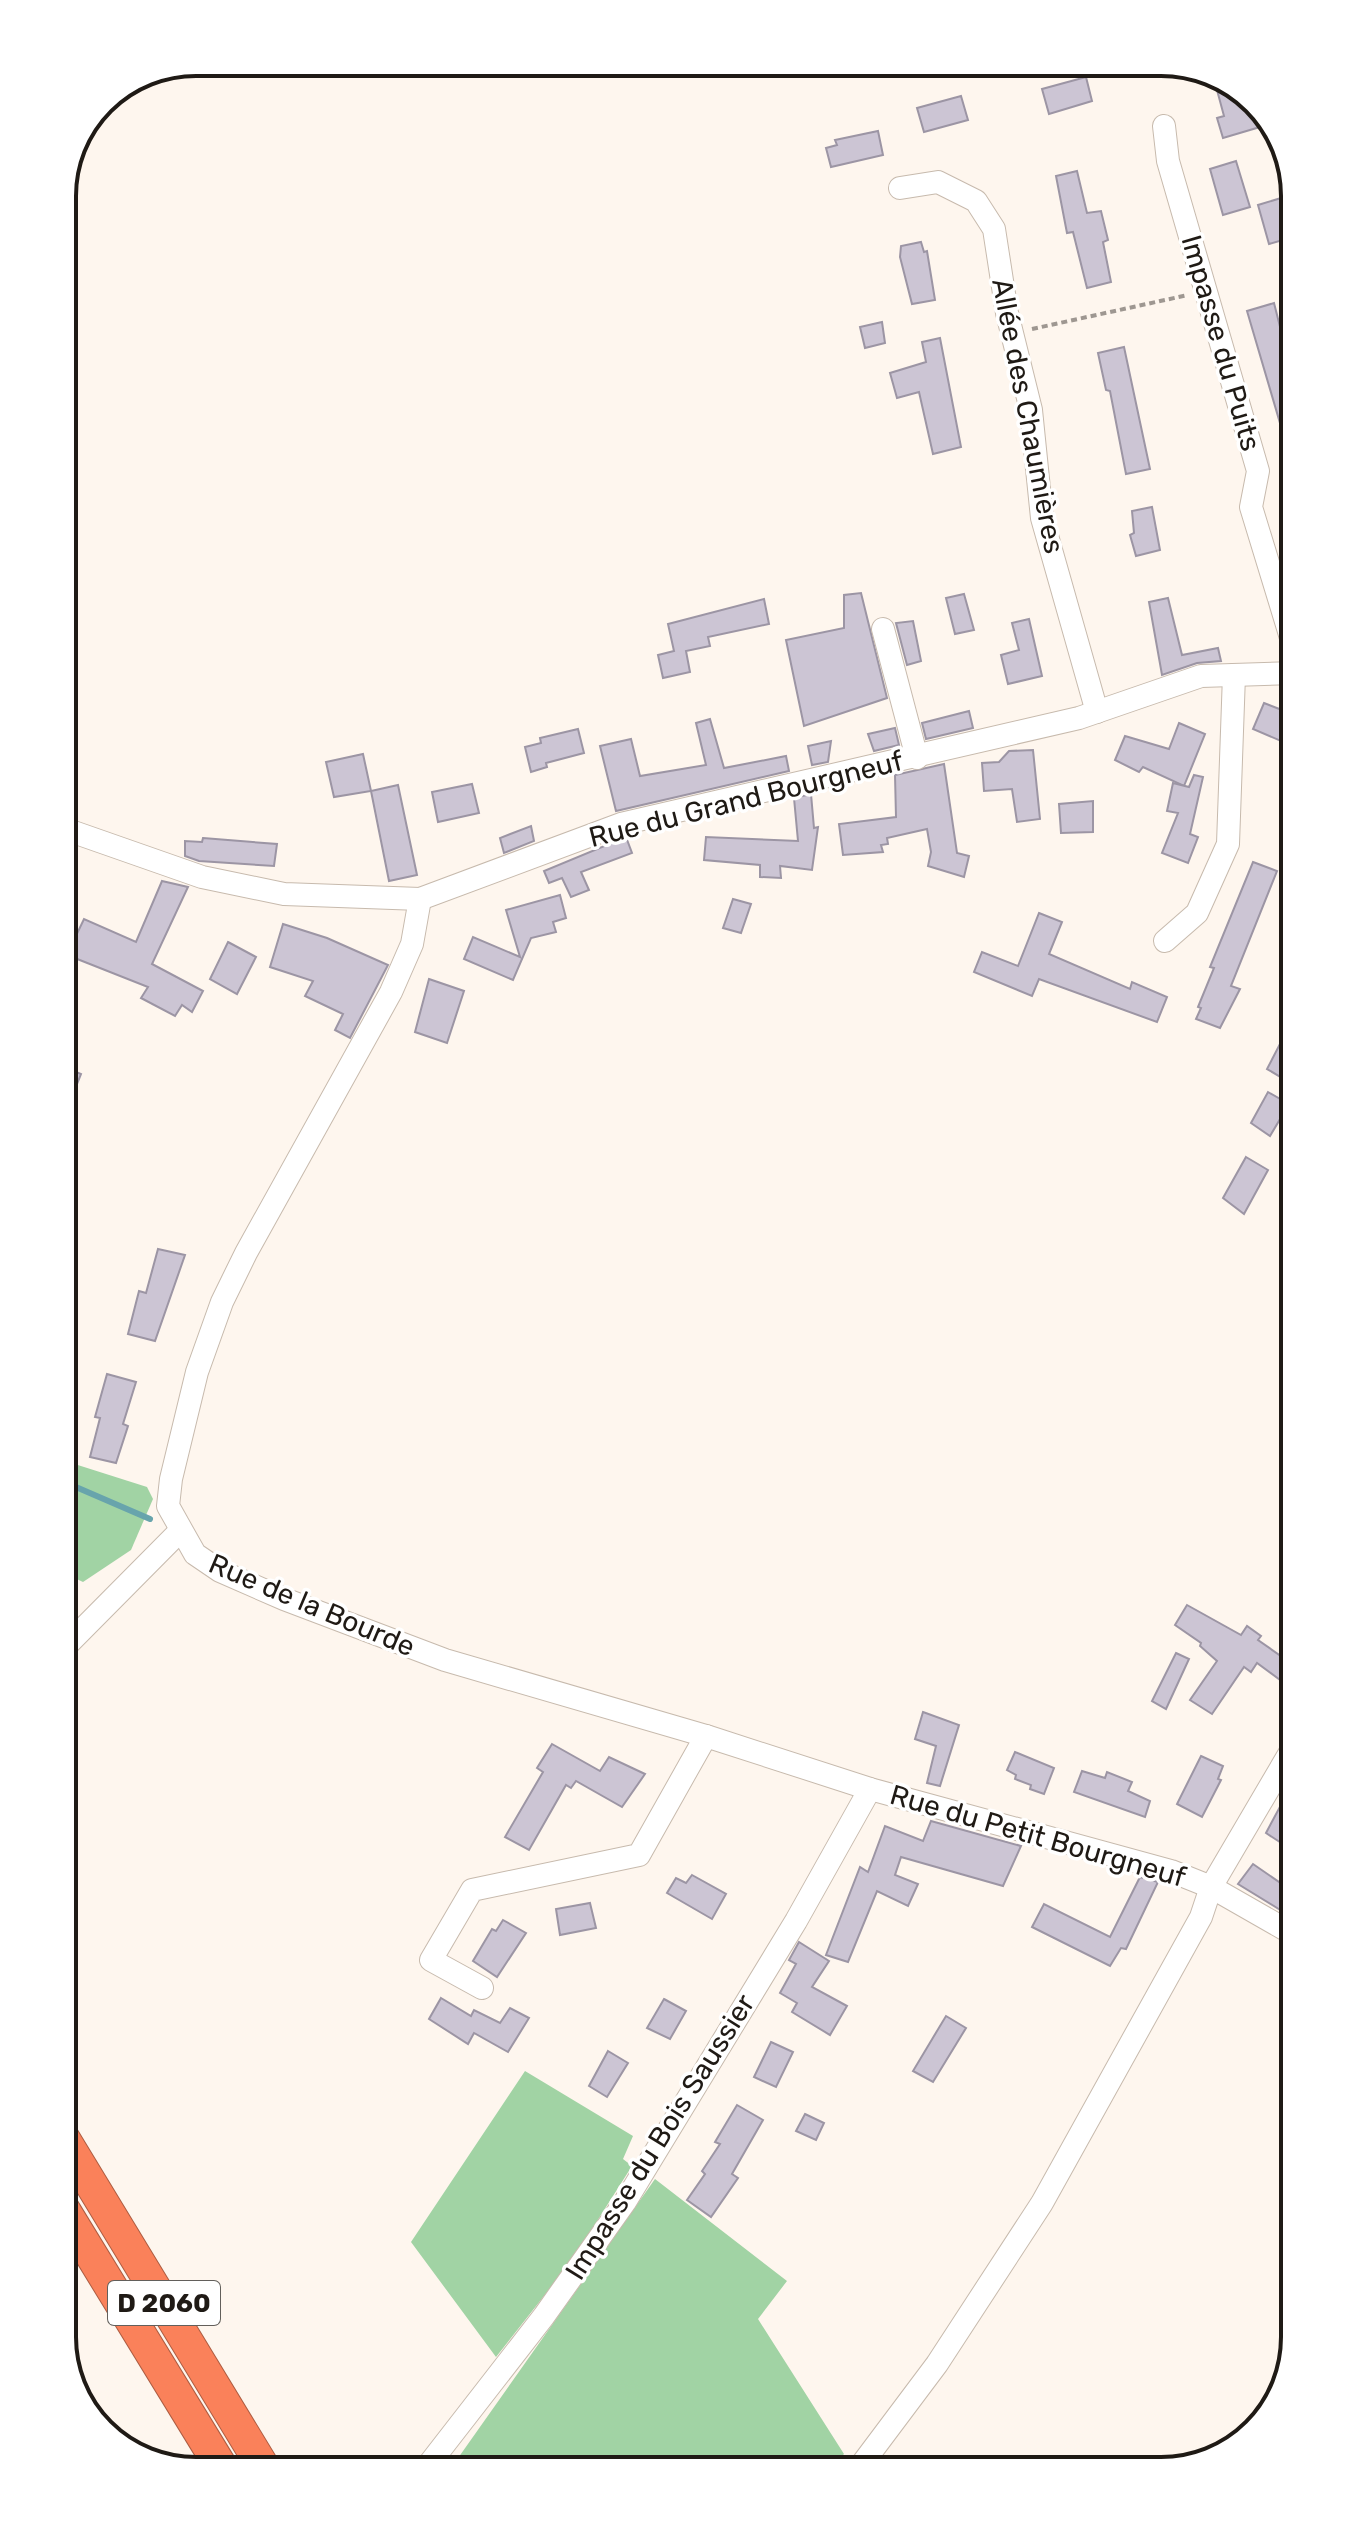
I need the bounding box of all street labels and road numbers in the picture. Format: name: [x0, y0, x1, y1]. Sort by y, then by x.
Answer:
street label: Impasse du Puits: [1174, 231, 1268, 455]
street label: Allée des Chaumières: [985, 276, 1071, 556]
street label: Rue du Grand Bourgneuf: [586, 744, 907, 854]
street label: Rue de la Bourde: [204, 1547, 420, 1663]
street label: Rue du Petit Bourgneuf: [886, 1778, 1190, 1894]
street label: Impasse du Bois Saussier: [559, 1988, 762, 2286]
road number: D 2060: [108, 2281, 220, 2325]

